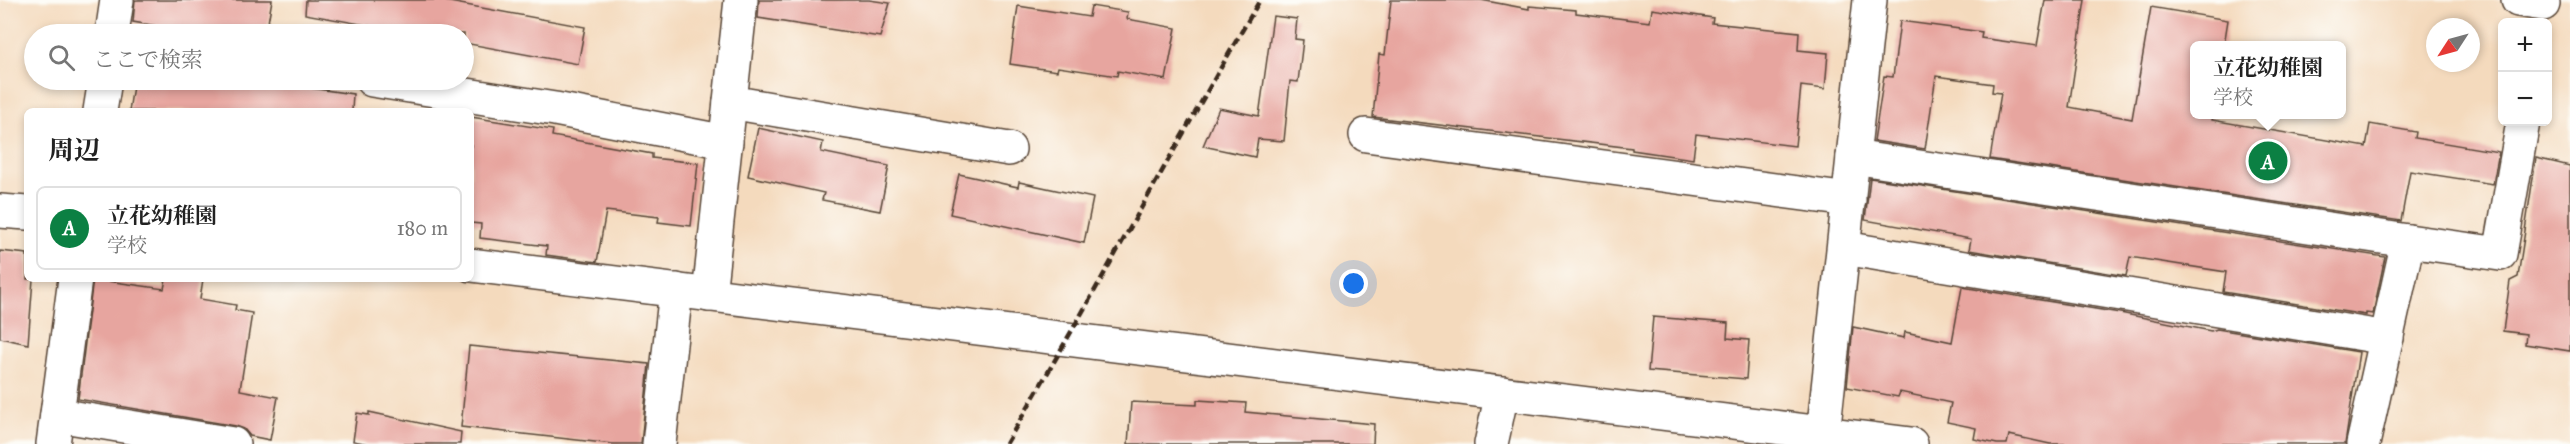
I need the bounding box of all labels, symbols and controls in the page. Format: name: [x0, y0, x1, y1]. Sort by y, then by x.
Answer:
north arrow: [2426, 18, 2480, 72]
map controls: [2498, 18, 2552, 126]
button: +: [2498, 18, 2552, 72]
search box: [24, 24, 474, 90]
icon: search: [45, 41, 78, 74]
popup: [2190, 41, 2346, 119]
text: ここで検索: [93, 46, 203, 73]
text: 立花幼稚園: [2213, 54, 2323, 81]
button: −: [2498, 72, 2552, 126]
text: 学校: [2213, 85, 2253, 109]
text: 周辺: [48, 134, 100, 166]
pin: A: [2248, 138, 2288, 184]
text: 立花幼稚園: [107, 202, 217, 229]
text: A: [63, 216, 76, 240]
text: 180 m: [397, 216, 448, 240]
text: 学校: [107, 233, 147, 257]
your location: [1339, 269, 1368, 298]

